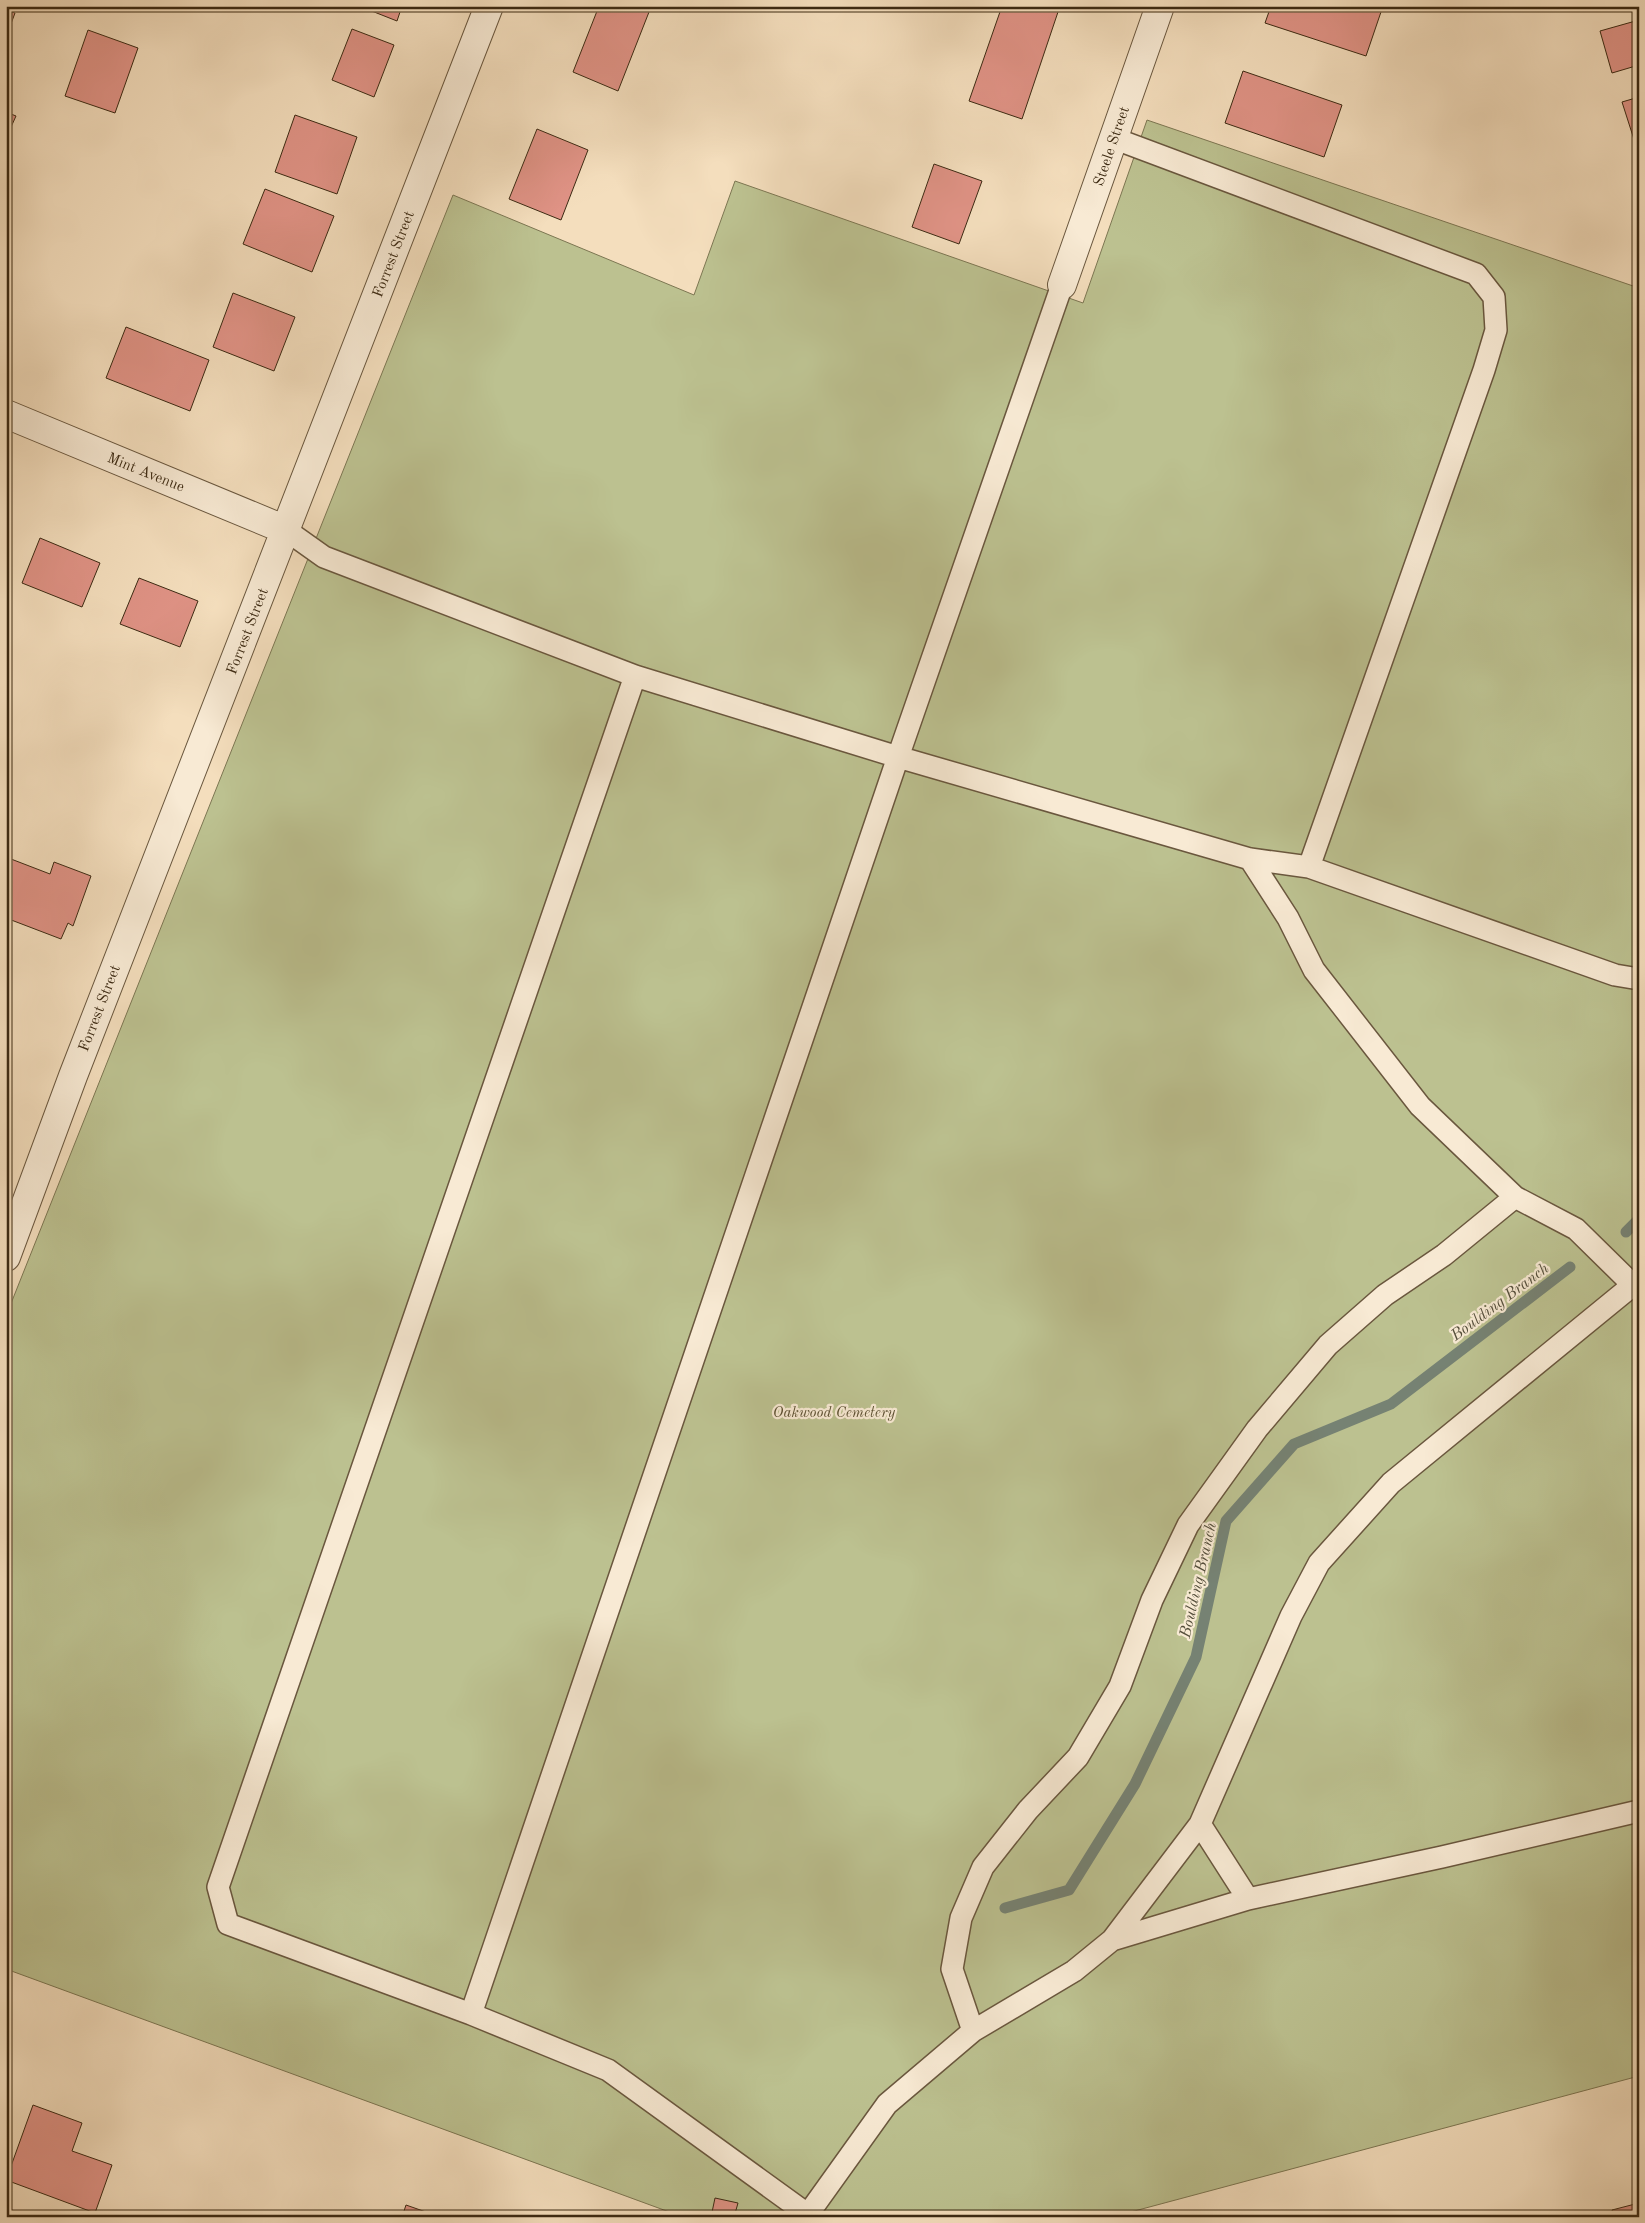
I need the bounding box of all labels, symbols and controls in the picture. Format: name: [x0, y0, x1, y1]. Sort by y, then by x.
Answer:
street label: Steele Street: [1092, 105, 1133, 188]
street label: Forrest Street: [371, 209, 418, 300]
street label: Mint Avenue: [105, 451, 186, 496]
street label: Forrest Street: [225, 586, 272, 677]
street label: Forrest Street: [77, 963, 124, 1054]
water label: Boulding Branch: [1447, 1261, 1552, 1345]
park label: Oakwood Cemetery: [773, 1406, 895, 1421]
water label: Boulding Branch: [1178, 1521, 1220, 1641]

